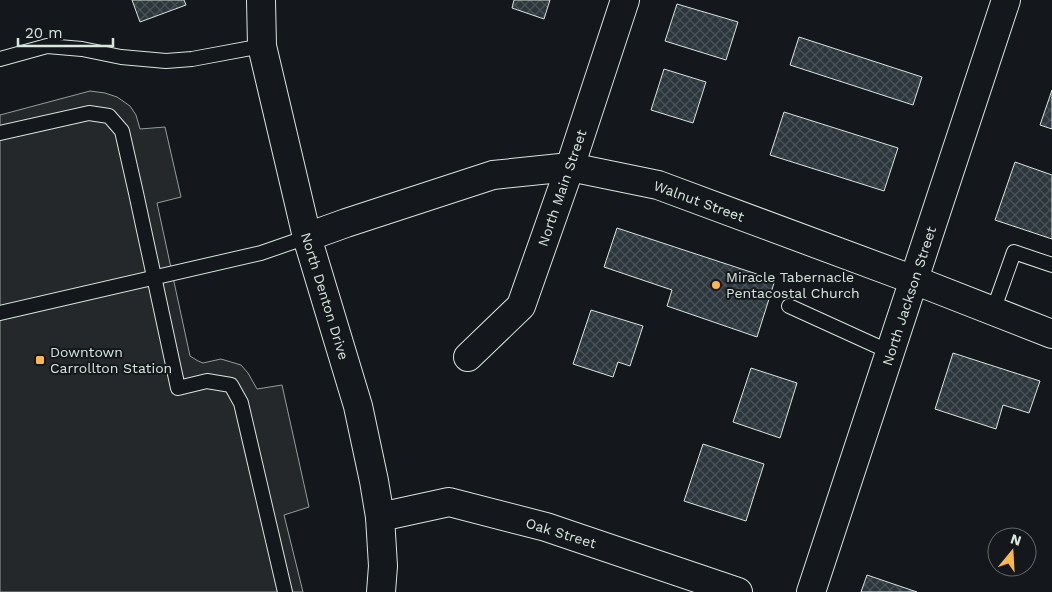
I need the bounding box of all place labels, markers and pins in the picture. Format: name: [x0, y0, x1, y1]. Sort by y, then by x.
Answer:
place label: Miracle Tabernacle Pentacostal Church: [726, 269, 860, 301]
marker: Miracle Tabernacle Pentacostal Church: [710, 279, 722, 291]
place label: Downtown Carrollton Station: [50, 344, 172, 376]
marker: Downtown Carrollton Station: [34, 354, 46, 366]

